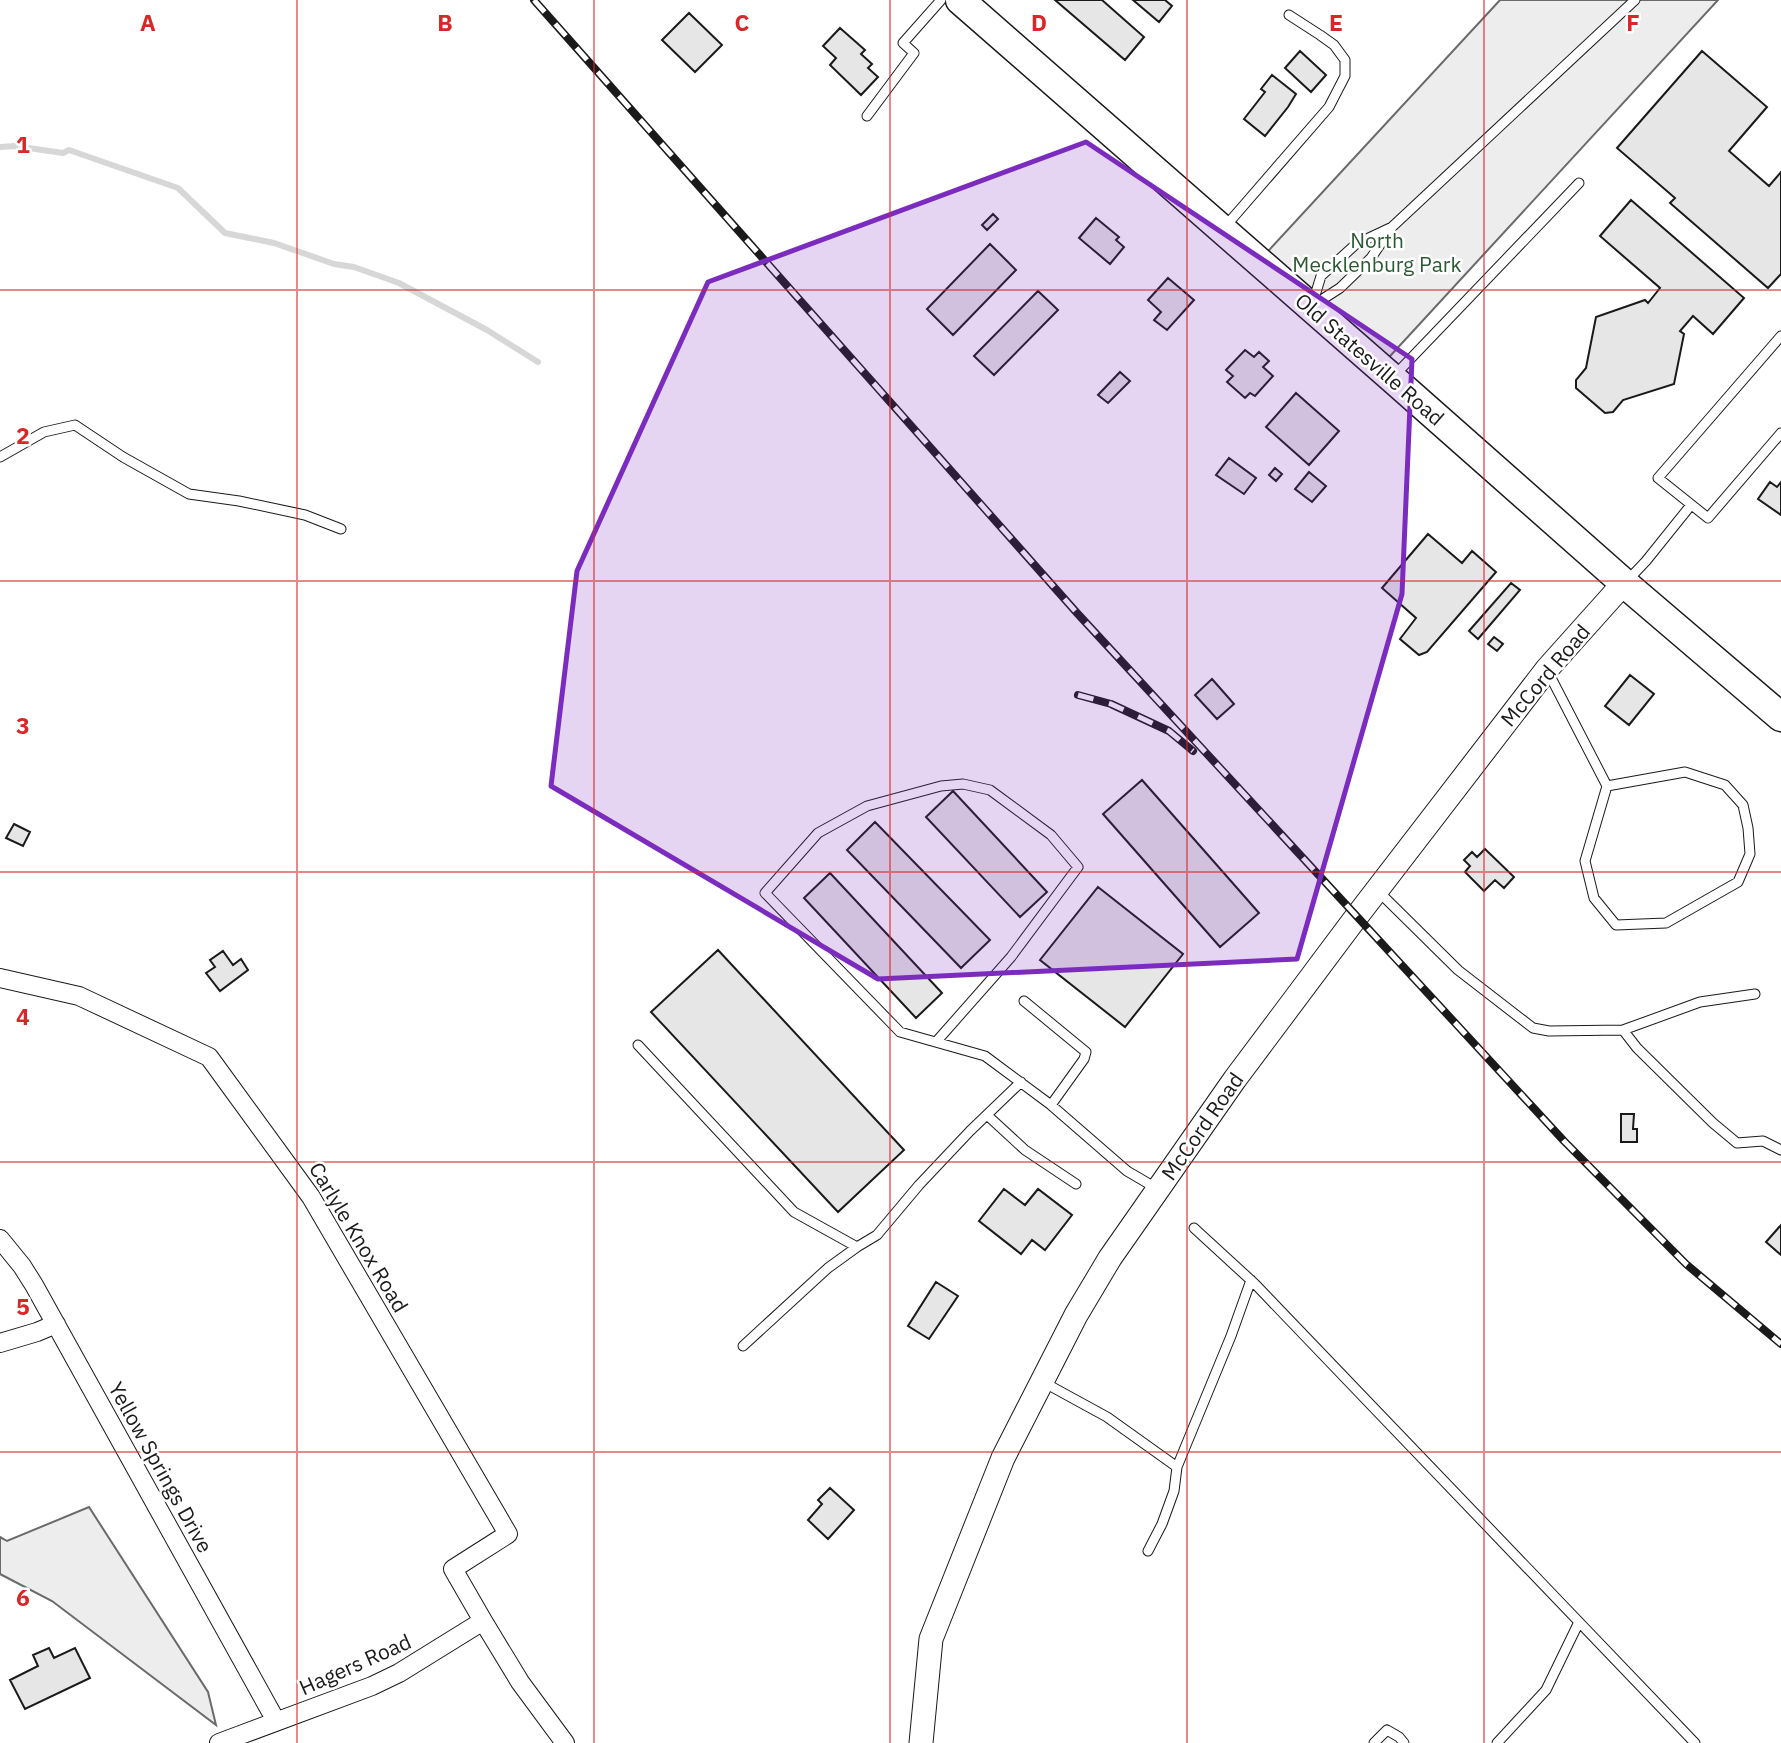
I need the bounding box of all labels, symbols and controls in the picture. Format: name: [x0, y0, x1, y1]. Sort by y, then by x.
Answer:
text: A: [140, 7, 156, 37]
text: B: [437, 7, 453, 37]
text: C: [735, 7, 750, 37]
text: D: [1031, 7, 1047, 37]
text: E: [1329, 7, 1343, 37]
text: F: [1626, 7, 1640, 37]
text: 1: [16, 129, 30, 159]
park label: North Mecklenburg Park: [1292, 226, 1462, 278]
street label: Old Statesville Road: [1290, 286, 1450, 432]
text: 2: [16, 420, 30, 450]
street label: McCord Road: [1494, 618, 1596, 732]
text: 3: [16, 710, 30, 740]
text: 4: [16, 1001, 30, 1031]
street label: McCord Road: [1155, 1067, 1249, 1185]
street label: Carlyle Knox Road: [303, 1157, 415, 1317]
text: 5: [16, 1291, 30, 1321]
street label: Yellow Springs Drive: [102, 1377, 220, 1557]
text: 6: [16, 1582, 30, 1612]
street label: Hagers Road: [295, 1627, 415, 1701]

